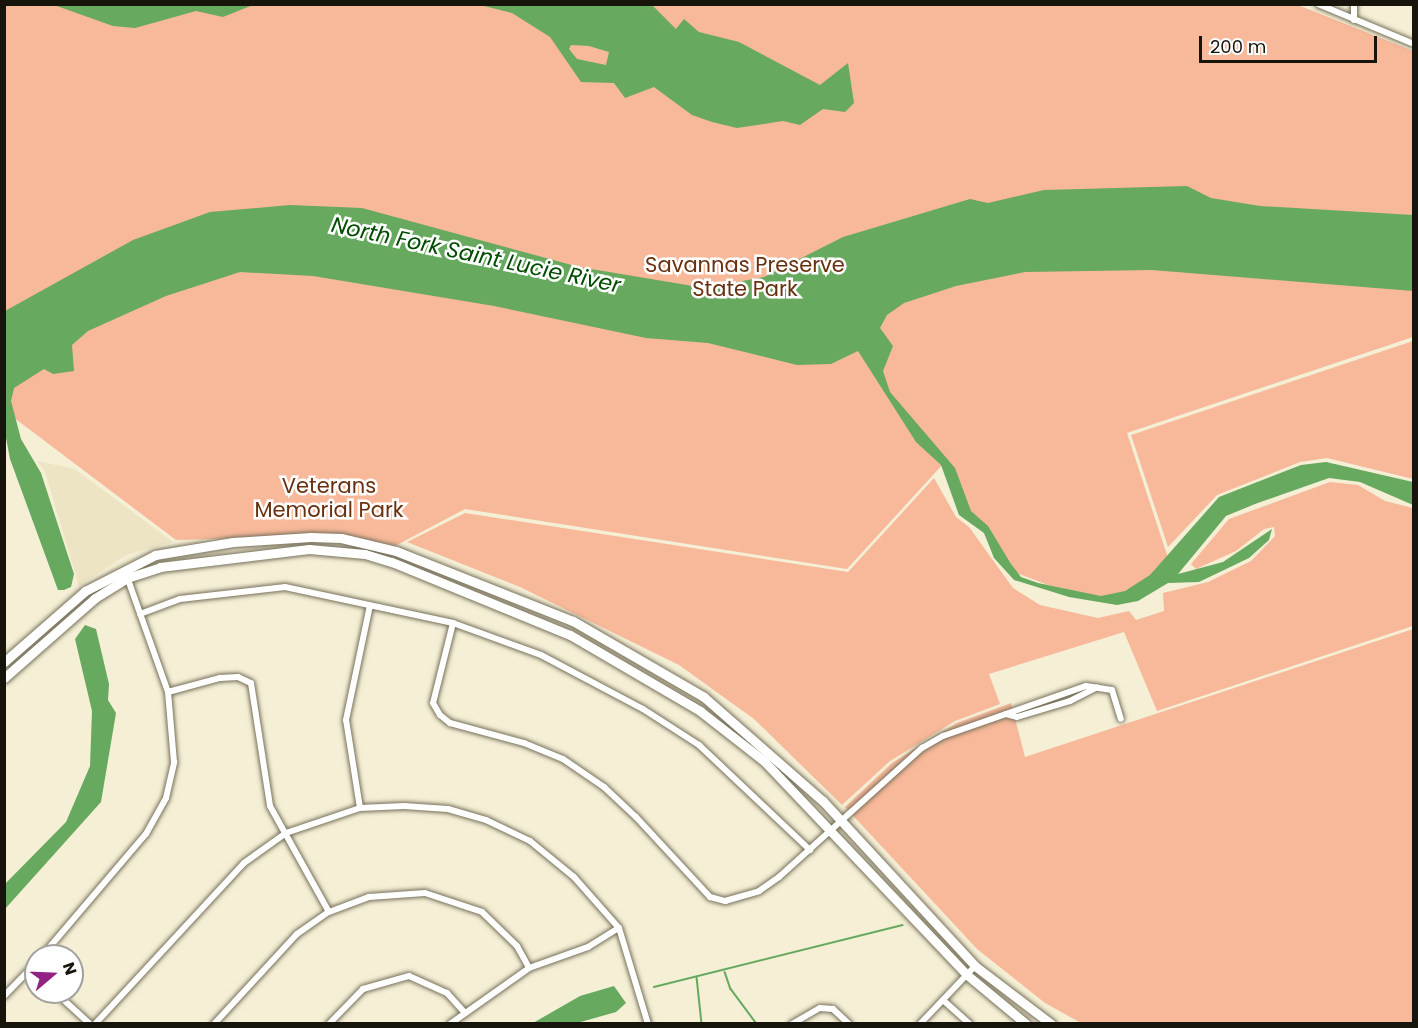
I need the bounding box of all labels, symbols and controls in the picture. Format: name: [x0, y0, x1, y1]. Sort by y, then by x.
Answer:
scale bar: [1202, 24, 1380, 62]
text: 200 m: [1210, 34, 1266, 59]
water label: North Fork Saint Lucie River: [329, 211, 623, 299]
park label: Savannas Preserve State Park: [645, 252, 845, 302]
park label: Veterans Memorial Park: [254, 473, 404, 523]
north arrow: [24, 944, 84, 1004]
text: N: [57, 959, 82, 978]

